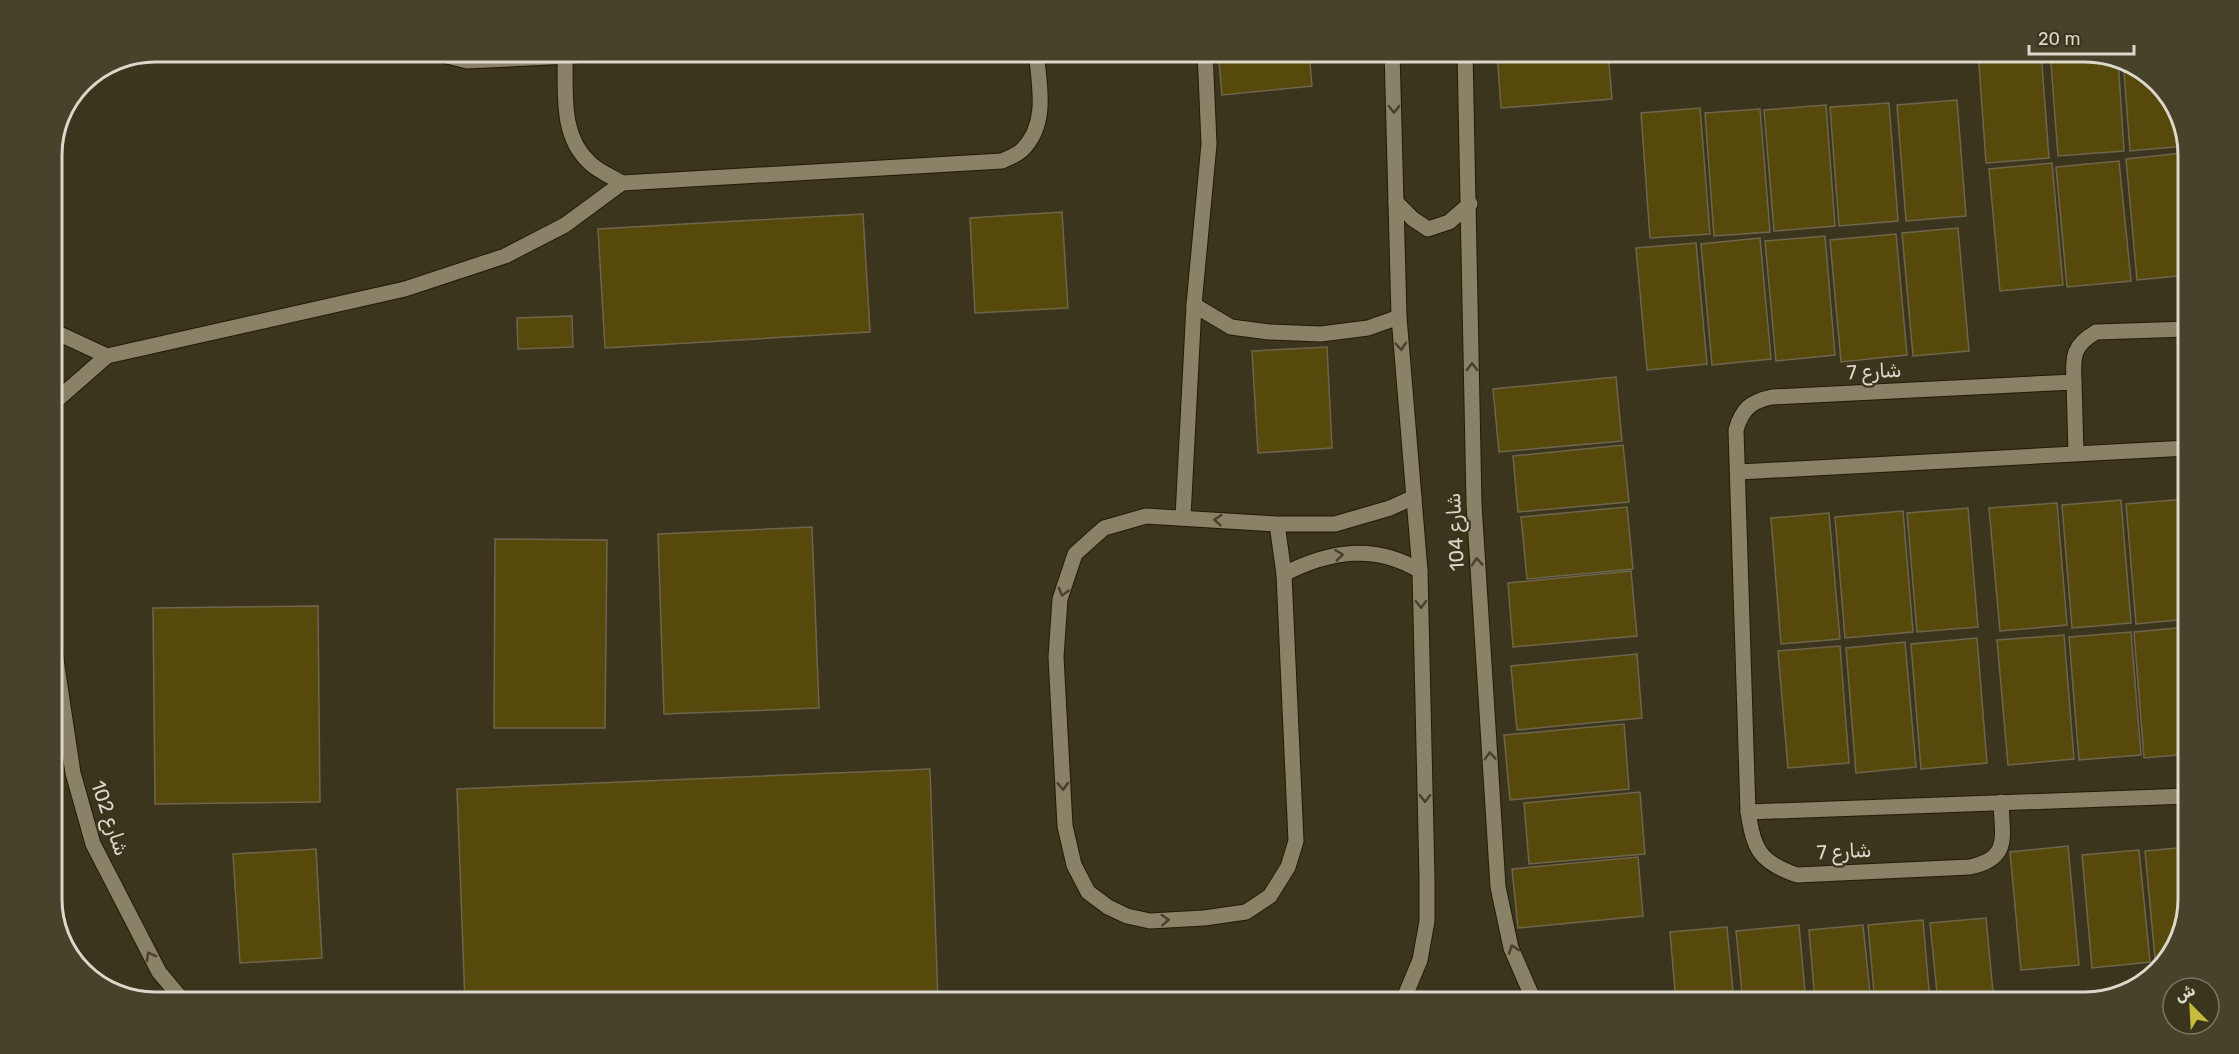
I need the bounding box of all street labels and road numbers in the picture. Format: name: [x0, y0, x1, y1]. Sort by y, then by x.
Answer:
street label: شارع 7: [1846, 358, 1902, 386]
street label: شارع 104: [1441, 492, 1471, 572]
street label: شارع 102: [84, 777, 134, 859]
street label: شارع 7: [1816, 838, 1872, 866]

